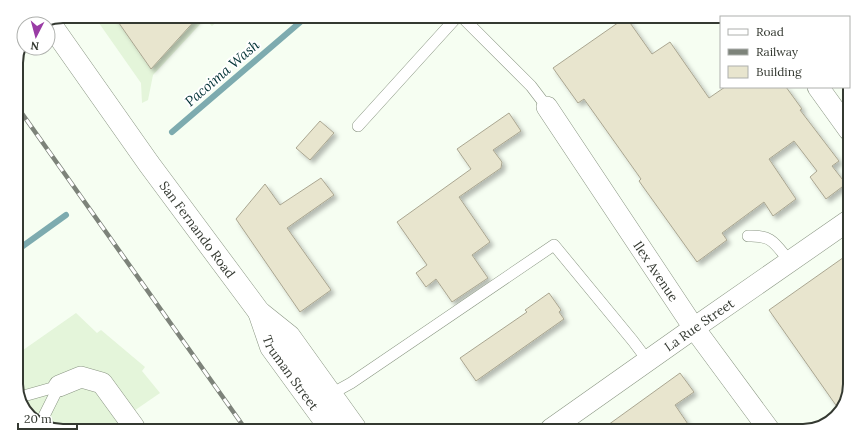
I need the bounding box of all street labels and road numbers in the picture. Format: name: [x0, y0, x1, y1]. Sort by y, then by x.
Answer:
street label: San Fernando Road: [156, 177, 239, 281]
street label: Ilex Avenue: [630, 237, 682, 305]
street label: La Rue Street: [661, 294, 737, 355]
street label: Truman Street: [259, 333, 323, 413]

